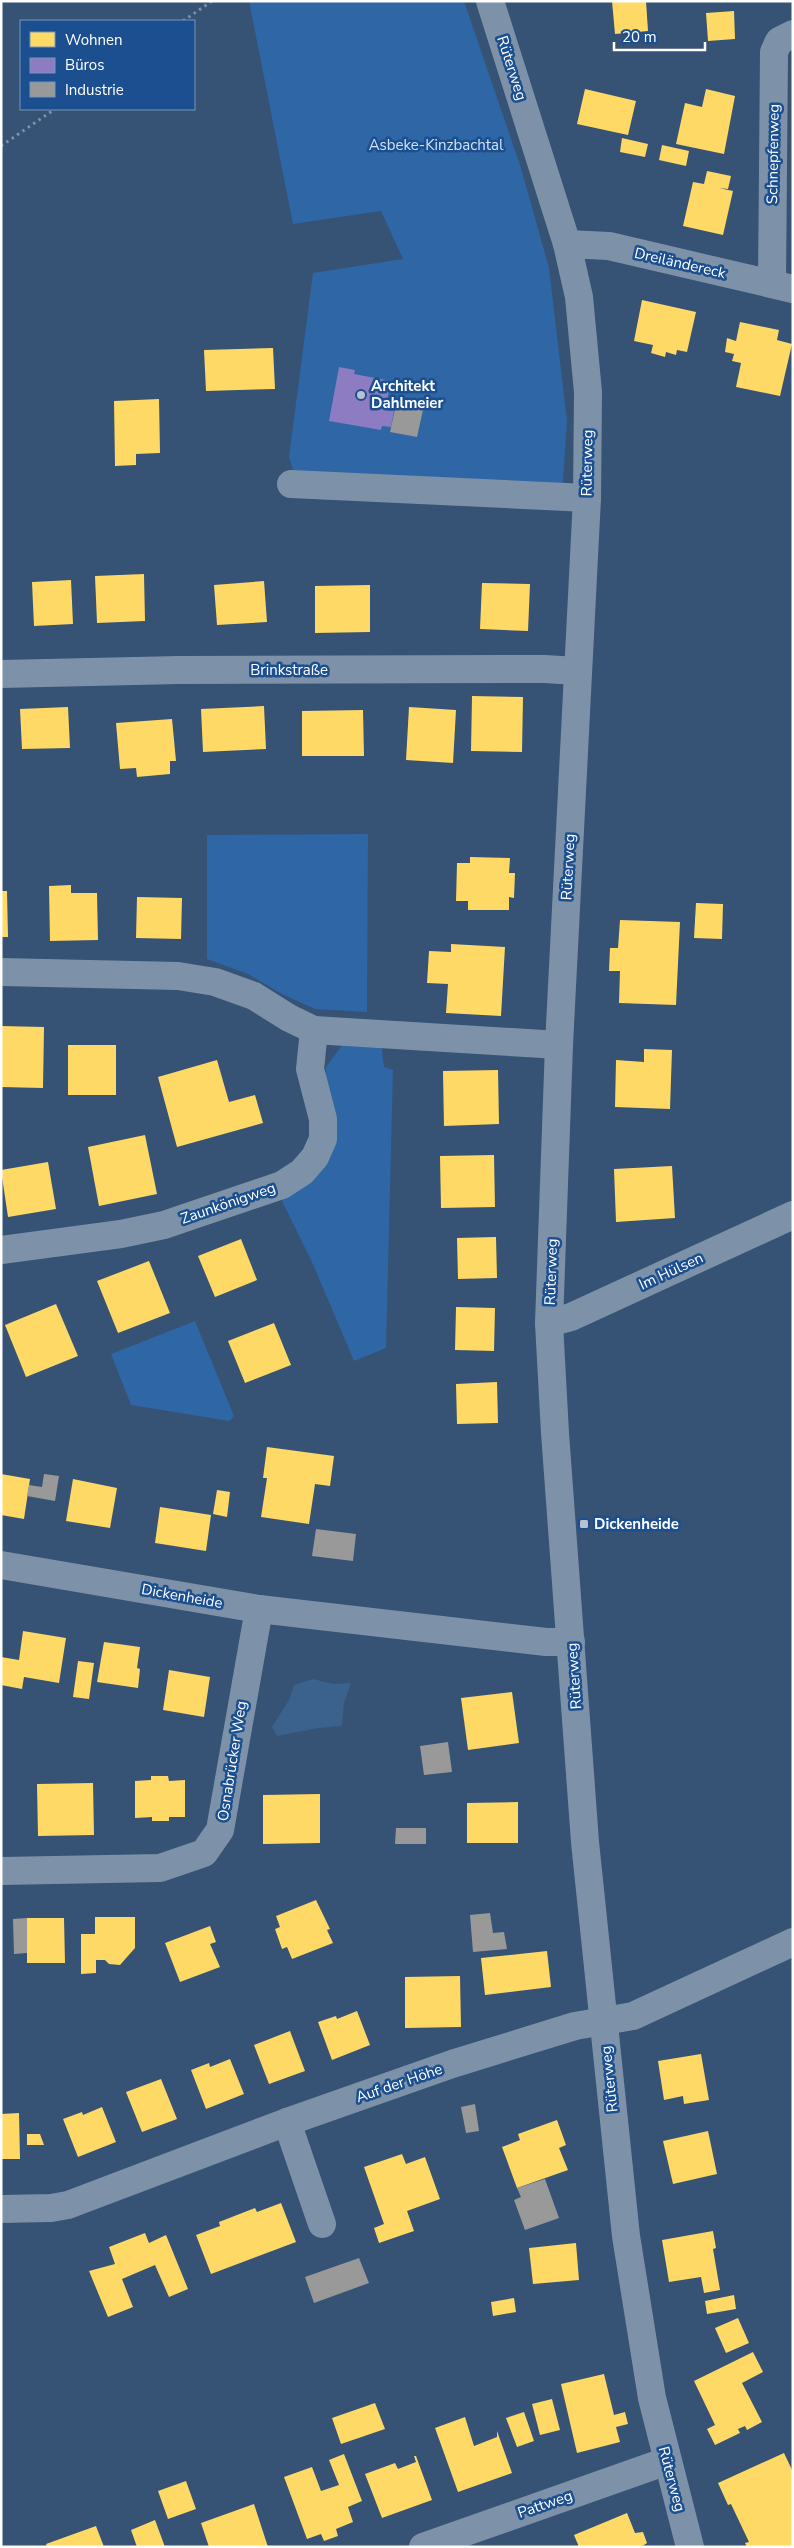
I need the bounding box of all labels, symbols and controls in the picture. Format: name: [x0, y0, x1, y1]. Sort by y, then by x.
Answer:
legend: [20, 20, 195, 110]
scale bar: [614, 20, 705, 52]
text: 20 m: [622, 27, 657, 47]
text: Wohnen: [65, 30, 123, 50]
street label: Rüterweg: [492, 33, 532, 103]
text: Büros: [65, 55, 104, 75]
text: Industrie: [65, 80, 124, 100]
street label: Schnepfenweg: [762, 104, 784, 204]
park label: Asbeke-Kinzbachtal: [369, 135, 504, 155]
street label: Dreiländereck: [632, 243, 728, 283]
place label: Architekt Dahlmeier: [371, 376, 443, 413]
marker: Architekt Dahlmeier: [355, 389, 367, 401]
street label: Rüterweg: [576, 429, 598, 497]
street label: Brinkstraße: [250, 660, 328, 680]
street label: Rüterweg: [556, 833, 580, 901]
street label: Zaunkönigweg: [178, 1177, 278, 1229]
street label: Rüterweg: [540, 1238, 562, 1306]
street label: Im Hülsen: [636, 1247, 706, 1295]
place label: Dickenheide: [594, 1514, 679, 1534]
marker: Dickenheide: [578, 1518, 590, 1530]
street label: Dickenheide: [140, 1579, 224, 1613]
street label: Rüterweg: [562, 1642, 586, 1710]
street label: Osnabrücker Weg: [213, 1699, 251, 1823]
street label: Rüterweg: [596, 2045, 622, 2113]
street label: Auf der Höhe: [353, 2059, 445, 2107]
street label: Rüterweg: [654, 2444, 690, 2514]
street label: Pattweg: [515, 2485, 575, 2523]

